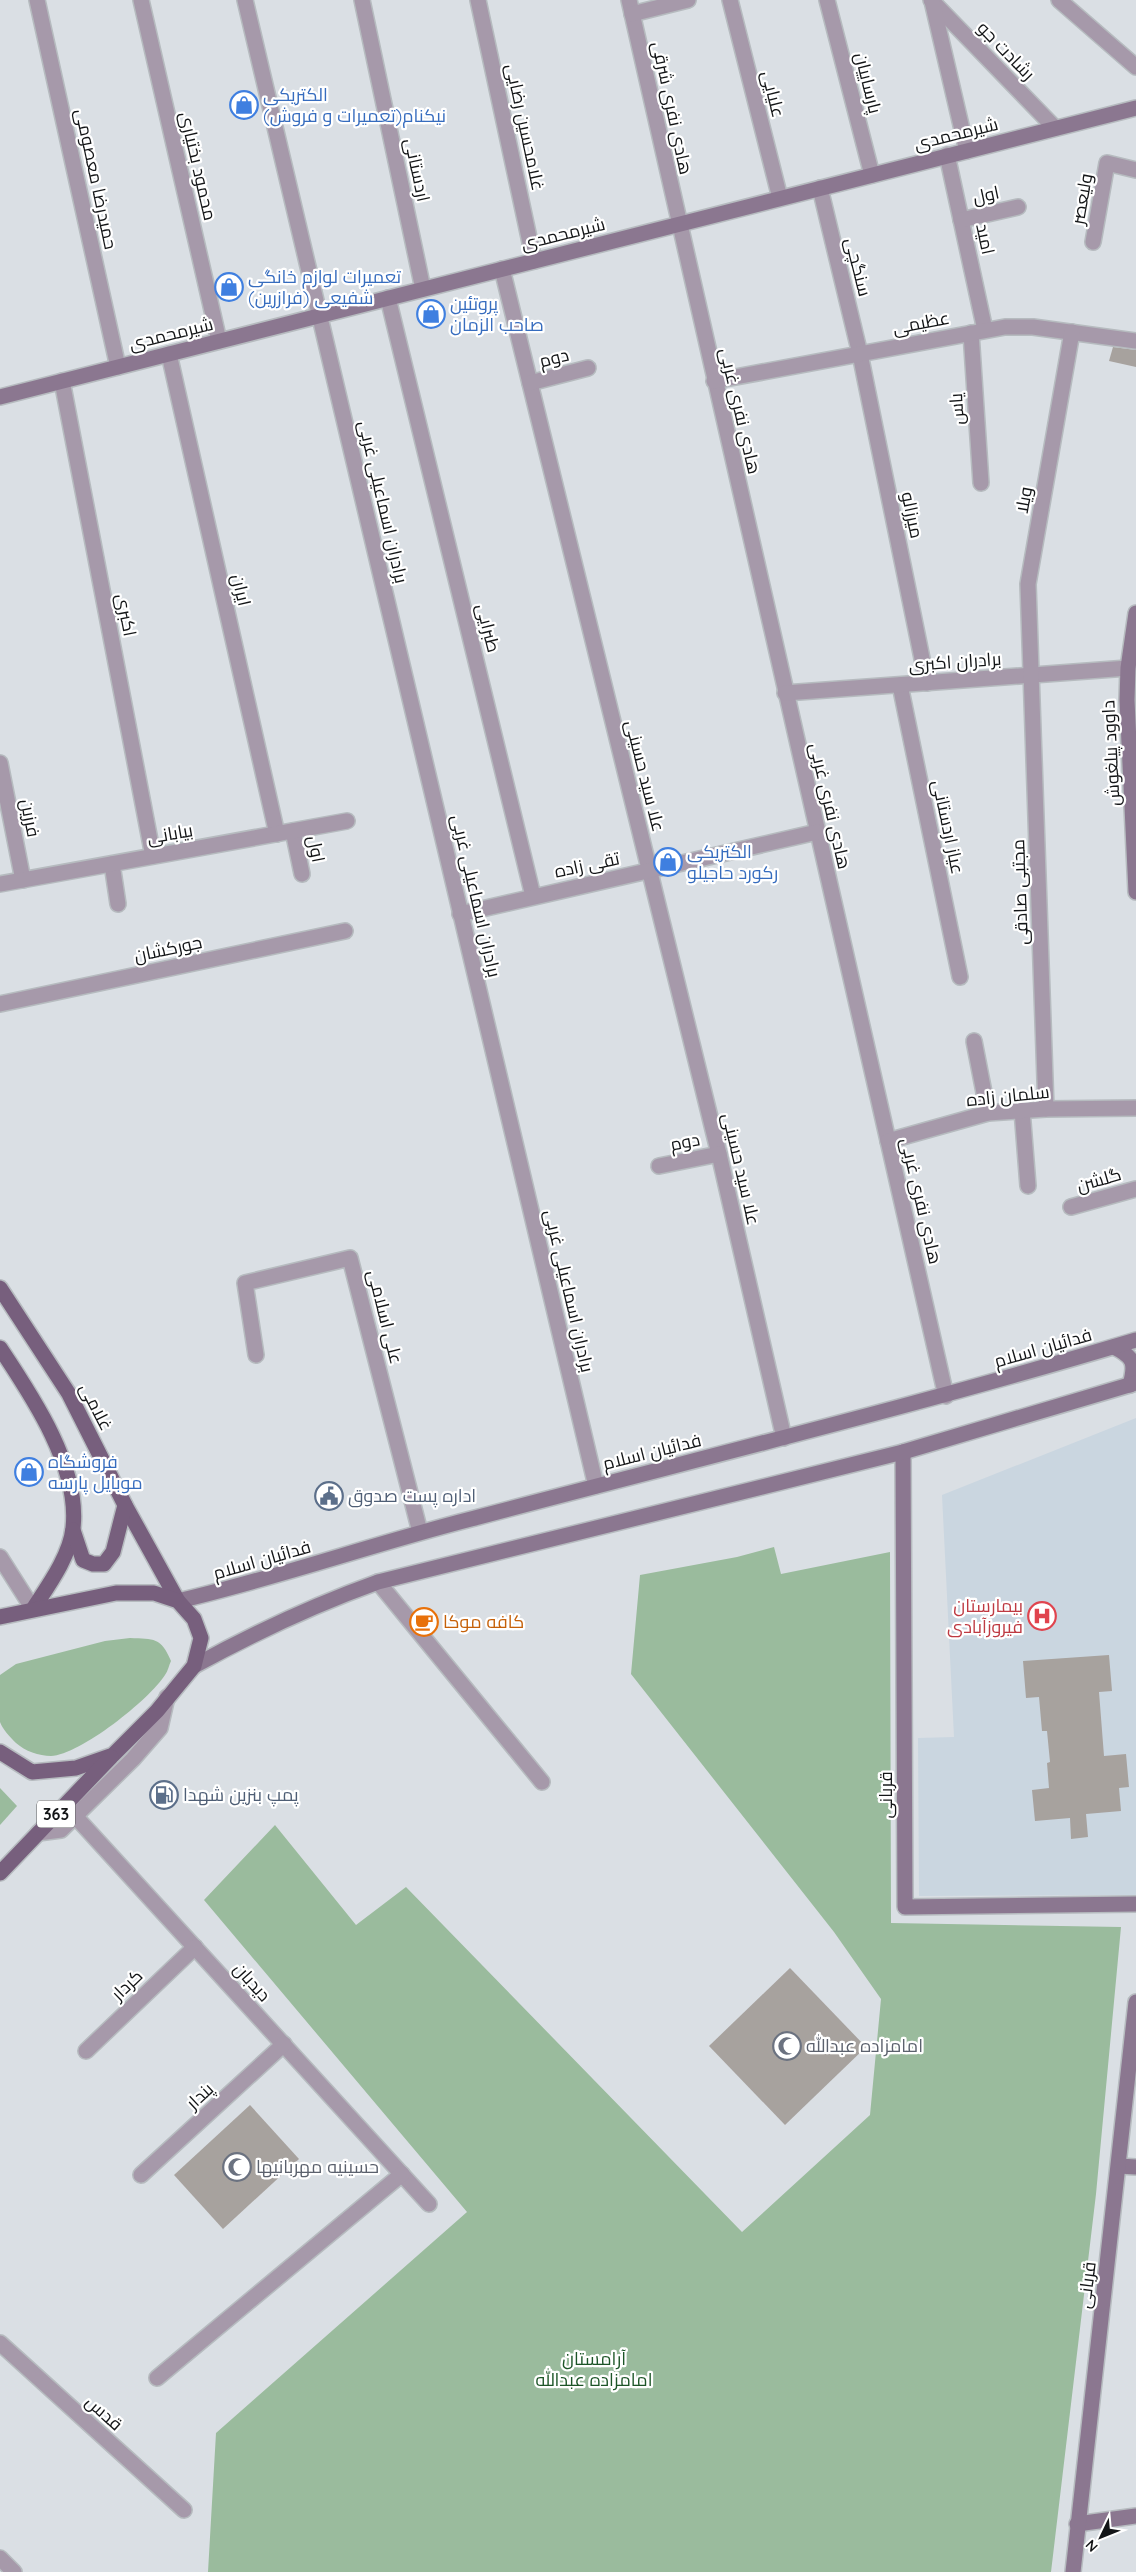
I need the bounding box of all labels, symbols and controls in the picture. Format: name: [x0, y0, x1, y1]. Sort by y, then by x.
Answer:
street label: رشادت جو: [973, 16, 1040, 85]
street label: هادی نفری شرقی: [647, 39, 698, 176]
street label: پارساییان: [849, 50, 887, 116]
street label: غلامحسین رضایی: [501, 61, 550, 192]
street label: علیایی: [757, 68, 790, 120]
place label: الکتریکی نیکنام(تعمیرات و فروش): [263, 83, 446, 128]
shop icon: الکتریکی نیکنام(تعمیرات و فروش): [229, 90, 259, 120]
street label: حمیدرضا معصومی: [70, 107, 123, 251]
street label: محمود بختیاری: [175, 109, 222, 223]
street label: شیرمحمدی: [911, 112, 1000, 155]
street label: اردستانی: [400, 136, 435, 204]
street label: ولیعصر: [1066, 171, 1097, 227]
street label: اول: [970, 180, 1001, 209]
street label: شیرمحمدی: [518, 212, 607, 255]
street label: امید: [971, 221, 1000, 257]
street label: سنگچی: [839, 235, 877, 299]
place label: تعمیرات لوازم خانگی شفیعی (فرازرین): [248, 265, 401, 309]
shop icon: تعمیرات لوازم خانگی شفیعی (فرازرین): [214, 272, 244, 302]
place label: پروتئین صاحب الزمان: [450, 292, 544, 336]
shop icon: پروتئین صاحب الزمان: [416, 299, 446, 329]
street label: عظیمی: [890, 306, 951, 339]
street label: شیرمحمدی: [126, 312, 215, 355]
street label: دوم: [537, 343, 571, 373]
street label: هادی نفری غربی: [715, 345, 766, 476]
street label: یاس: [944, 392, 969, 426]
street label: برادران اسماعیلی غربی: [354, 418, 413, 586]
street label: ویلا: [1010, 485, 1037, 515]
street label: میرزالو: [896, 489, 929, 540]
street label: ایران: [227, 572, 256, 608]
street label: اکبری: [111, 592, 142, 638]
street label: طبرایی: [471, 601, 506, 655]
street label: برادران اکبری: [908, 647, 1002, 676]
street label: داوود پیلغوش: [1096, 699, 1126, 807]
street label: علا سید حسینی: [620, 718, 670, 834]
street label: هادی نفری غربی: [805, 740, 856, 871]
street label: عیاز اردستانی: [927, 778, 970, 876]
street label: فرزین: [16, 797, 45, 839]
street label: برادران اسماعیلی غربی: [447, 812, 506, 980]
street label: بیابانی: [145, 818, 195, 849]
street label: اول: [303, 834, 330, 864]
street label: مجتبی صادقی: [1006, 839, 1033, 945]
place label: الکتریکی رکورد حاجیلو: [687, 840, 778, 884]
street label: تقی زاده: [552, 846, 622, 883]
shop icon: الکتریکی رکورد حاجیلو: [653, 847, 683, 877]
street label: جورکشان: [132, 930, 204, 967]
street label: سلمان زاده: [965, 1080, 1051, 1111]
street label: علا سید حسینی: [717, 1111, 766, 1227]
street label: دوم: [668, 1127, 702, 1157]
street label: هادی نفری غربی: [896, 1135, 947, 1266]
street label: گلشن: [1074, 1162, 1124, 1197]
street label: برادران اسماعیلی غربی: [540, 1207, 599, 1375]
street label: علی اسلامی: [363, 1267, 408, 1366]
street label: فدائیان اسلام: [991, 1323, 1095, 1373]
street label: غلامی: [75, 1379, 118, 1434]
street label: فدائیان اسلام: [600, 1428, 704, 1476]
place label: فروشگاه موبایل پارسه: [48, 1450, 143, 1495]
shop icon: فروشگاه موبایل پارسه: [14, 1457, 44, 1487]
public building icon: اداره پست صدوق: [314, 1481, 344, 1511]
place label: اداره پست صدوق: [348, 1484, 476, 1508]
street label: فدائیان اسلام: [210, 1535, 314, 1585]
place label: بیمارستان فیروزآبادی: [947, 1594, 1023, 1638]
hospital icon: بیمارستان فیروزآبادی: [1027, 1601, 1057, 1631]
cafe icon: کافه موکا: [409, 1607, 439, 1637]
place label: کافه موکا: [443, 1610, 524, 1633]
street label: قربانی: [874, 1771, 897, 1819]
fuel station icon: پمپ بنزین شهدا: [149, 1780, 179, 1810]
place label: پمپ بنزین شهدا: [183, 1783, 299, 1807]
road number: 363: [37, 1800, 75, 1828]
street label: دیدبان: [229, 1957, 276, 2006]
street label: کردار: [105, 1964, 147, 2006]
mosque icon: امامزاده عبدالله: [772, 2031, 802, 2061]
place label: امامزاده عبدالله: [806, 2034, 923, 2057]
street label: پندار: [180, 2077, 219, 2115]
mosque icon: حسینیه مهربانیها: [222, 2152, 252, 2182]
place label: حسینیه مهربانیها: [256, 2155, 379, 2178]
street label: قربانی: [1072, 2260, 1101, 2310]
park label: آرامستان امامزاده عبدالله: [535, 2347, 653, 2391]
street label: قدس: [81, 2390, 128, 2435]
north arrow: [1076, 2512, 1126, 2562]
text: N: [1081, 2536, 1102, 2556]

